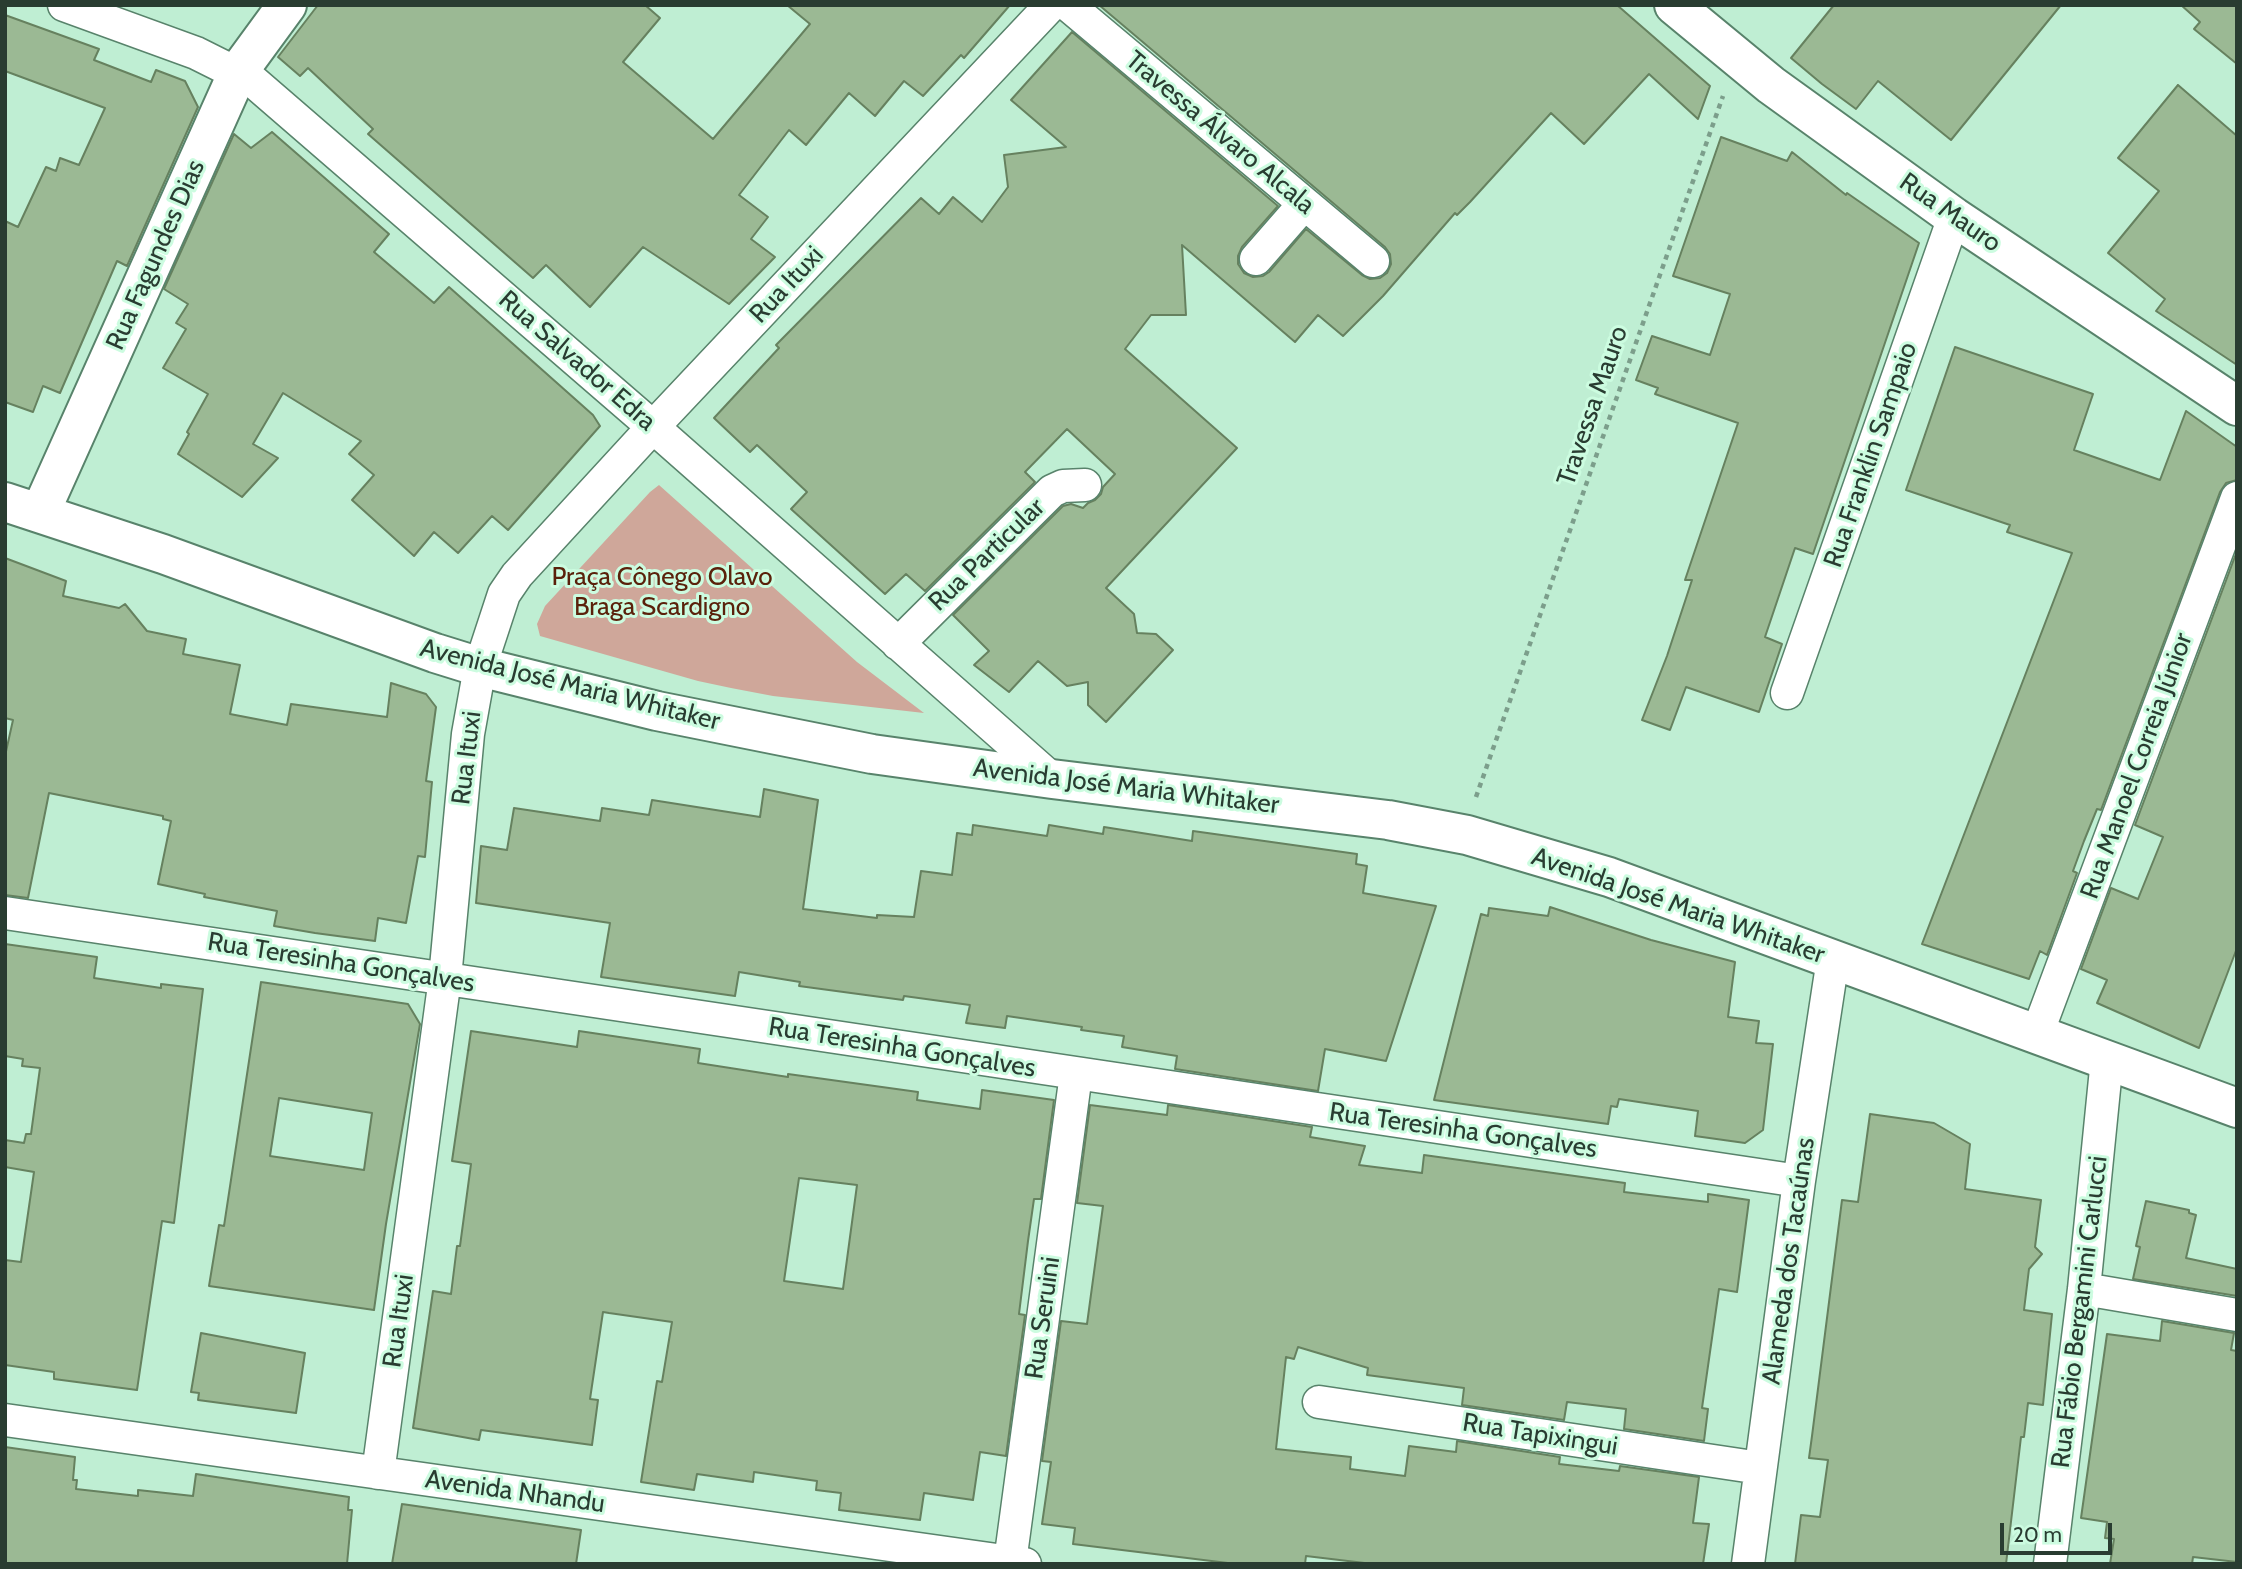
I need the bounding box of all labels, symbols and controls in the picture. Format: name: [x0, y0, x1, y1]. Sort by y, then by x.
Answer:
street label: Travessa Álvaro Alcala: [1119, 45, 1321, 221]
street label: Rua Fagundes Dias: [100, 155, 212, 355]
street label: Rua Mauro: [1893, 167, 2007, 259]
street label: Rua Ituxi: [744, 240, 830, 330]
street label: Rua Salvador Edra: [492, 284, 662, 438]
street label: Travessa Mauro: [1551, 322, 1635, 490]
street label: Rua Franklin Sampaio: [1818, 338, 1924, 572]
street label: Rua Particular: [923, 492, 1051, 618]
park label: Praça Cônego Olavo Braga Scardigno: [551, 561, 773, 622]
street label: Rua Manoel Correia Júnior: [2074, 629, 2200, 903]
street label: Avenida José Maria Whitaker: [417, 633, 723, 737]
street label: Rua Ituxi: [446, 709, 488, 807]
street label: Avenida José Maria Whitaker: [971, 753, 1281, 821]
street label: Avenida José Maria Whitaker: [1527, 841, 1829, 971]
street label: Rua Teresinha Gonçalves: [205, 926, 477, 1000]
street label: Rua Teresinha Gonçalves: [766, 1011, 1038, 1085]
street label: Rua Teresinha Gonçalves: [1327, 1097, 1599, 1165]
street label: Alameda dos Tacaúnas: [1756, 1135, 1822, 1387]
street label: Rua Fábio Bergamini Carlucci: [2045, 1154, 2115, 1470]
street label: Rua Seruini: [1019, 1255, 1067, 1381]
street label: Rua Ituxi: [377, 1272, 421, 1370]
street label: Rua Tapixingui: [1460, 1407, 1620, 1463]
street label: Avenida Nhandu: [423, 1464, 607, 1520]
scale bar: [2004, 1510, 2116, 1554]
text: 20 m: [2013, 1522, 2062, 1547]

